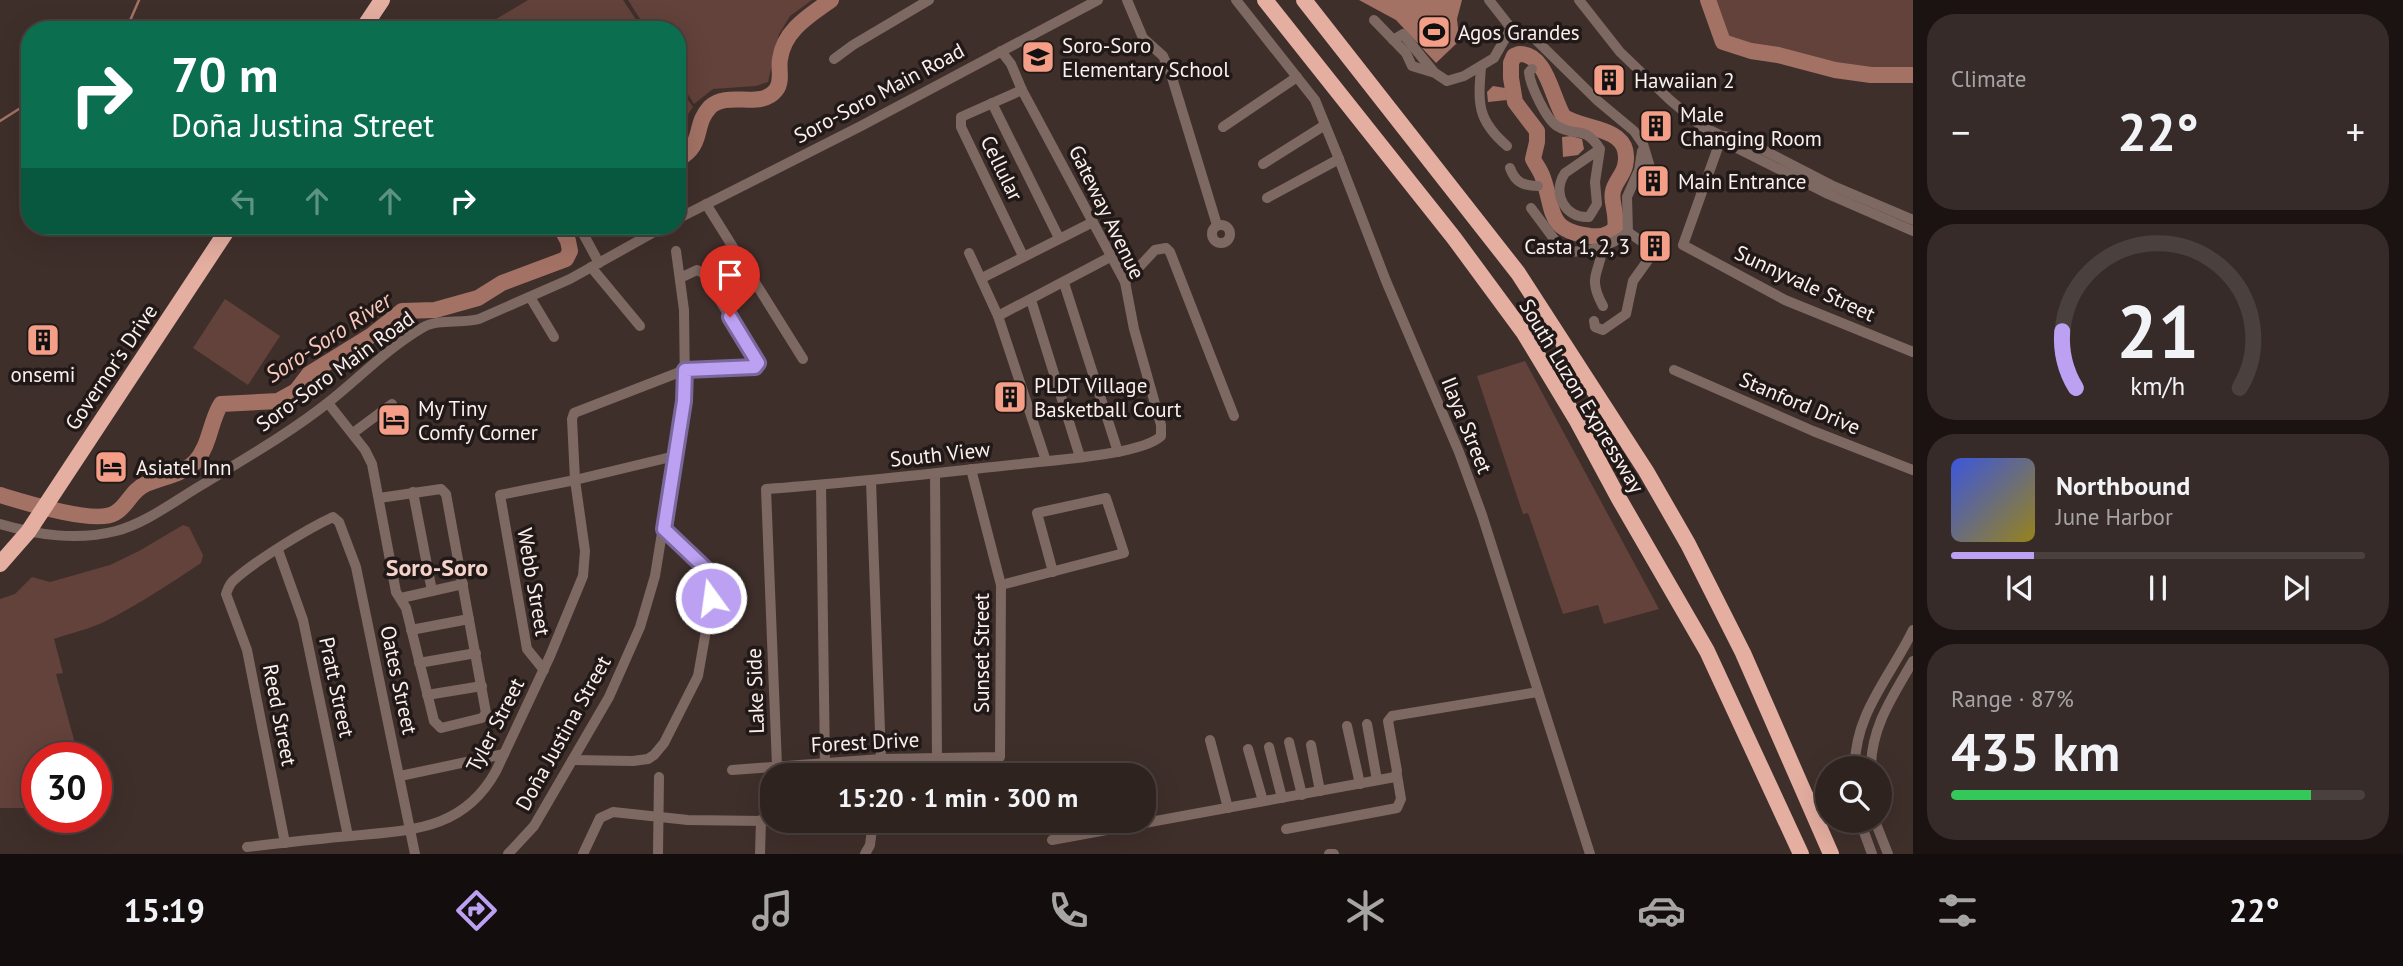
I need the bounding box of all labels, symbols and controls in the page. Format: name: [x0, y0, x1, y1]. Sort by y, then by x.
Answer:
sports icon: Agos Grandes: [1415, 13, 1453, 51]
place label: Agos Grandes: [1458, 19, 1580, 46]
place label: Soro-Soro Elementary School: [1062, 32, 1229, 83]
street label: Soro-Soro Main Road: [789, 37, 969, 149]
school or university icon: Soro-Soro Elementary School: [1019, 38, 1057, 76]
text: 70 m: [171, 42, 278, 106]
icon: right: [56, 49, 147, 140]
building icon: Hawaiian 2: [1590, 61, 1628, 99]
text: Climate: [1951, 64, 2026, 93]
place label: Hawaiian 2: [1634, 67, 1735, 94]
text: 22°: [2117, 98, 2199, 165]
place label: Male Changing Room: [1680, 101, 1822, 152]
text: Doña Justina Street: [171, 104, 434, 146]
building icon: Male Changing Room: [1637, 107, 1675, 145]
text: −: [1951, 107, 1970, 156]
text: +: [2346, 107, 2365, 156]
street label: Cellular: [975, 131, 1029, 205]
street label: Gateway Avenue: [1063, 140, 1151, 284]
building icon: Main Entrance: [1634, 162, 1672, 200]
place label: Main Entrance: [1678, 168, 1806, 195]
icon: left: [225, 182, 263, 220]
icon: ahead: [298, 182, 336, 220]
icon: ahead: [371, 182, 409, 220]
icon: right: [444, 182, 482, 220]
building icon: Casta 1, 2, 3: [1636, 227, 1674, 265]
place label: Casta 1, 2, 3: [1524, 233, 1630, 260]
street label: Sunnyvale Street: [1730, 239, 1880, 327]
pin: [700, 245, 760, 317]
icon: arrive: [711, 256, 749, 294]
text: 21: [2117, 284, 2199, 378]
water label: Soro-Soro River: [259, 285, 398, 389]
street label: South Luzon Expressway: [1513, 294, 1651, 498]
street label: Governor's Drive: [59, 299, 163, 435]
street label: Soro-Soro Main Road: [251, 305, 419, 437]
building icon: onsemi: [24, 321, 62, 359]
place label: onsemi: [11, 361, 75, 388]
street label: Stanford Drive: [1735, 365, 1865, 441]
text: km/h: [2131, 370, 2185, 402]
place label: PLDT Village Basketball Court: [1034, 372, 1181, 423]
street label: Ilaya Street: [1435, 373, 1499, 477]
building icon: PLDT Village Basketball Court: [991, 378, 1029, 416]
place label: My Tiny Comfy Corner: [418, 395, 538, 446]
hotel icon: My Tiny Comfy Corner: [375, 401, 413, 439]
street label: South View: [888, 435, 992, 473]
hotel icon: Asiatel Inn: [92, 448, 130, 486]
place label: Asiatel Inn: [136, 454, 232, 481]
text: Northbound: [2056, 469, 2190, 502]
text: June Harbor: [2056, 502, 2173, 531]
street label: Webb Street: [511, 526, 557, 638]
district label: Soro-Soro: [386, 552, 488, 583]
position arrow: [674, 561, 748, 635]
icon: previous: [2001, 569, 2039, 607]
icon: pause: [2139, 569, 2177, 607]
icon: next: [2277, 569, 2315, 607]
street label: Sunset Street: [968, 593, 995, 713]
street label: Oates Street: [374, 623, 424, 737]
street label: Pratt Street: [313, 634, 361, 740]
street label: Lake Side: [740, 648, 770, 734]
street label: Doña Justina Street: [509, 651, 617, 815]
street label: Reed Street: [257, 662, 303, 768]
street label: Tyler Street: [460, 673, 530, 777]
text: Range · 87%: [1951, 684, 2074, 713]
text: 435 km: [1951, 718, 2120, 785]
street label: Forest Drive: [810, 726, 920, 758]
speed limit sign: 30: [21, 742, 112, 833]
map controls: [1815, 756, 1892, 833]
button: search: [1815, 756, 1892, 833]
text: 15:20 · 1 min · 300 m: [838, 781, 1078, 814]
icon: directions: [452, 886, 501, 935]
icon: music: [748, 886, 797, 935]
icon: phone: [1044, 886, 1093, 935]
icon: climate: [1341, 886, 1390, 935]
icon: car: [1637, 886, 1686, 935]
icon: filters: [1933, 886, 1982, 935]
text: 15:19: [124, 889, 205, 931]
text: 22°: [2229, 889, 2279, 931]

